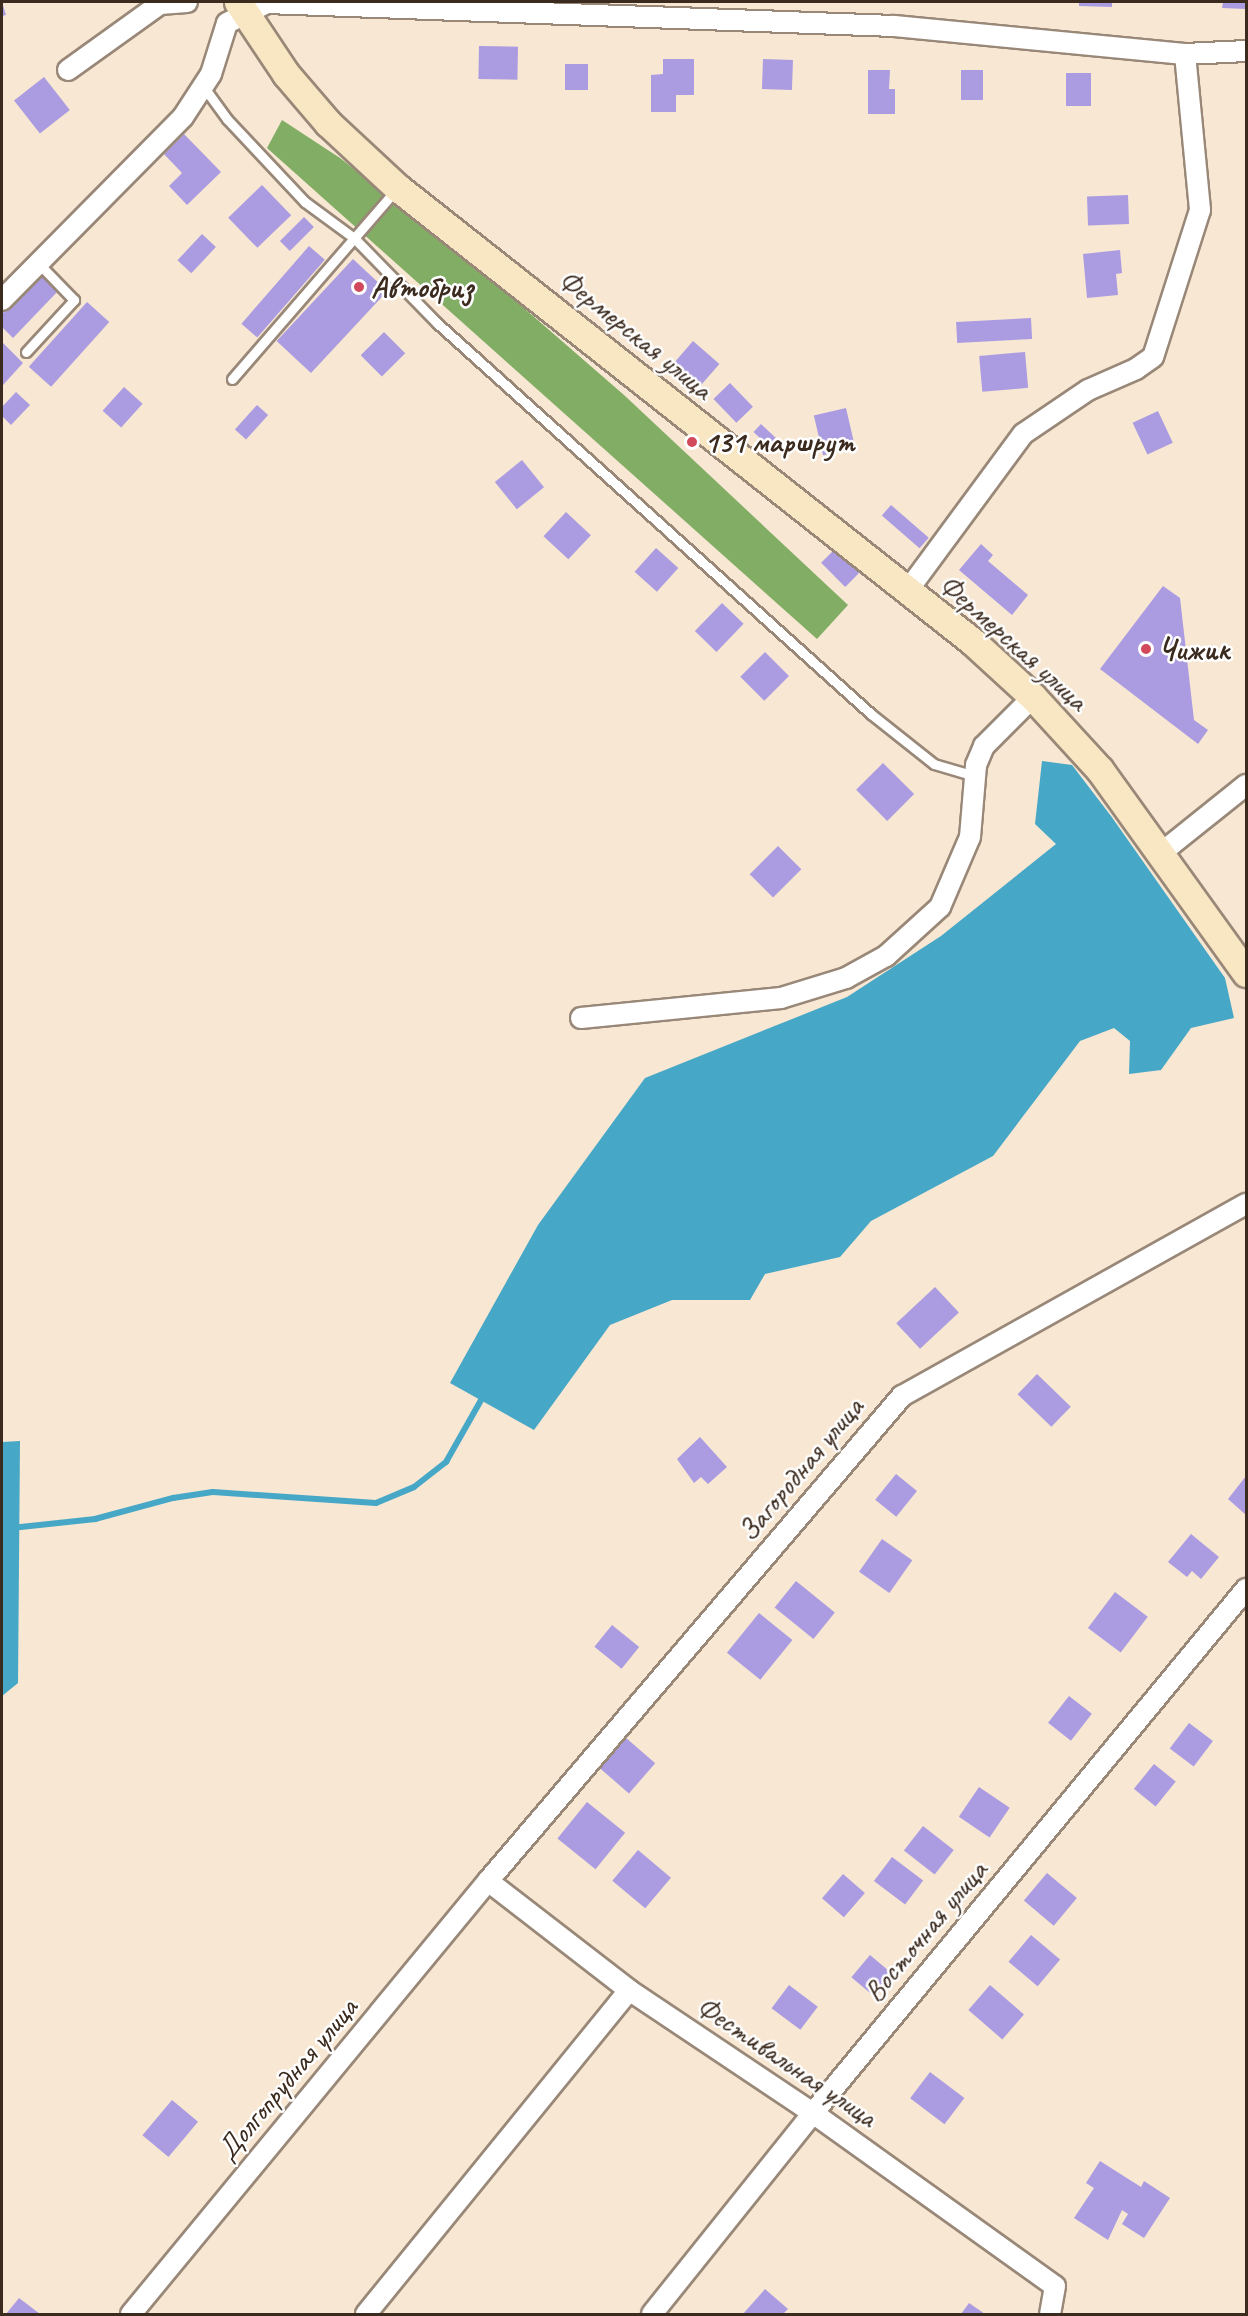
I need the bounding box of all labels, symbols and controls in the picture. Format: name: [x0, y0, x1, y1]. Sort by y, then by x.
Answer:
street label: Фермерская улица: [551, 261, 721, 407]
place label: Автобриз: [371, 269, 474, 305]
marker: Автобриз: [352, 280, 366, 294]
place label: 131 маршрут: [704, 424, 854, 460]
marker: 131 маршрут: [685, 435, 699, 449]
street label: Фермерская улица: [932, 565, 1096, 719]
place label: Чижик: [1158, 631, 1229, 667]
marker: Чижик: [1139, 642, 1153, 656]
street label: Загородная улица: [728, 1389, 872, 1549]
street label: Восточная улица: [855, 1852, 995, 2010]
street label: Фестивальная улица: [689, 1987, 885, 2135]
street label: Долгопрудная улица: [208, 1990, 366, 2168]

